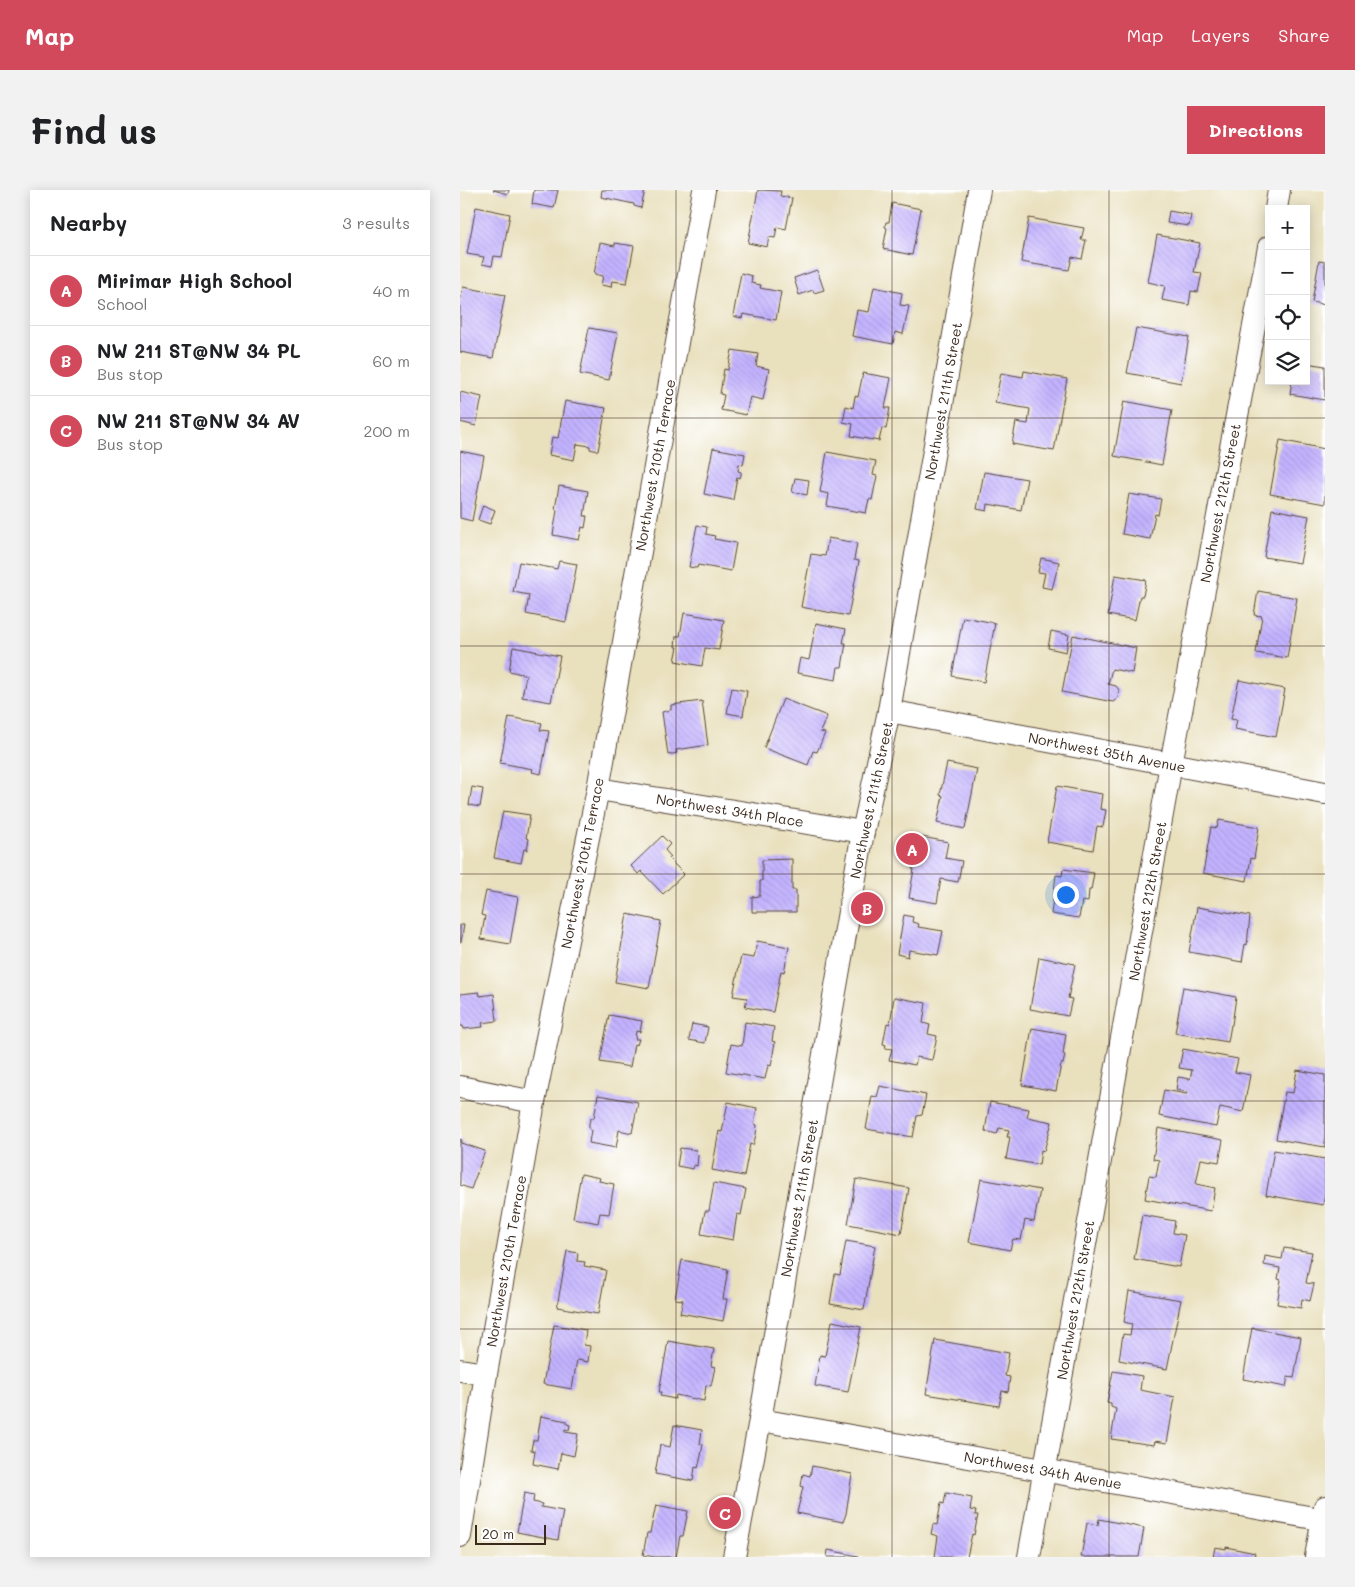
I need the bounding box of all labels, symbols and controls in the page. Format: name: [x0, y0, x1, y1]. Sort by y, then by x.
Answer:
text: Map: [25, 20, 74, 51]
text: Map: [1127, 23, 1163, 47]
text: Layers: [1191, 23, 1250, 47]
text: Share: [1278, 23, 1330, 47]
button: Directions: [1187, 106, 1325, 154]
text: Find us: [30, 107, 157, 153]
map controls: [1265, 205, 1310, 385]
button: +: [1265, 205, 1310, 250]
text: Nearby: [50, 209, 127, 236]
text: 3 results: [342, 212, 410, 233]
button: −: [1265, 250, 1310, 295]
text: Mirimar High School: [97, 268, 292, 293]
text: A: [60, 280, 72, 301]
text: 40 m: [373, 280, 410, 301]
text: School: [97, 293, 147, 314]
button: locate: [1265, 295, 1310, 340]
street label: Northwest 211th Street: [920, 321, 966, 481]
text: NW 211 ST@NW 34 PL: [97, 338, 301, 363]
button: layers: [1265, 340, 1310, 385]
text: B: [61, 350, 71, 371]
text: 60 m: [373, 350, 410, 371]
text: Bus stop: [97, 363, 163, 384]
street label: Northwest 210th Terrace: [631, 378, 679, 552]
text: NW 211 ST@NW 34 AV: [97, 408, 300, 433]
text: C: [60, 420, 72, 441]
text: 200 m: [363, 420, 410, 441]
street label: Northwest 212th Street: [1195, 422, 1245, 584]
text: Bus stop: [97, 433, 163, 454]
street label: Northwest 211th Street: [845, 720, 897, 880]
street label: Northwest 35th Avenue: [1027, 727, 1187, 777]
street label: Northwest 210th Terrace: [556, 776, 608, 950]
street label: Northwest 34th Place: [655, 789, 805, 831]
street label: Northwest 212th Street: [1124, 820, 1170, 982]
pin: A: [896, 830, 928, 868]
your location: [1053, 882, 1079, 908]
pin: B: [851, 889, 883, 927]
street label: Northwest 211th Street: [776, 1118, 822, 1278]
street label: Northwest 210th Terrace: [482, 1174, 530, 1348]
street label: Northwest 212th Street: [1052, 1219, 1098, 1381]
street label: Northwest 34th Avenue: [963, 1447, 1123, 1493]
pin: C: [709, 1494, 741, 1532]
scale bar: [475, 1522, 546, 1545]
text: 20 m: [482, 1524, 514, 1543]

